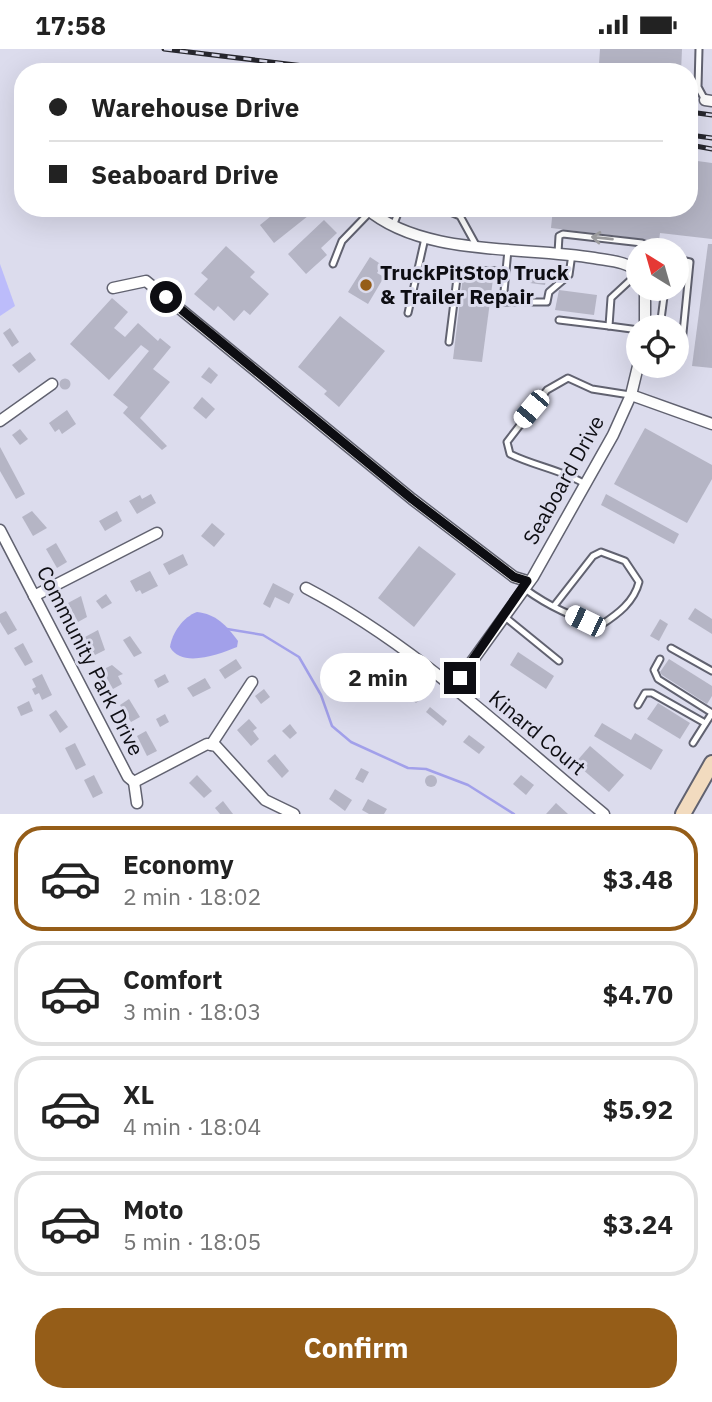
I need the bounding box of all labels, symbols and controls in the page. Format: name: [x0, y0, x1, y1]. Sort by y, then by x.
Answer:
text: 17:58: [35, 8, 106, 42]
text: Warehouse Drive: [91, 90, 299, 124]
text: Seaboard Drive: [91, 157, 279, 191]
one-way arrow: [591, 231, 614, 244]
north arrow: [626, 238, 690, 301]
map controls: [626, 238, 689, 378]
place label: TruckPitStop Truck & Trailer Repair: [380, 258, 570, 310]
marker: TruckPitStop Truck & Trailer Repair: [358, 277, 374, 293]
route start: [150, 281, 182, 313]
button: locate: [626, 315, 689, 378]
car: [510, 386, 553, 432]
street label: Seaboard Drive: [516, 410, 610, 549]
street label: Community Park Drive: [31, 561, 151, 760]
car: [562, 602, 609, 640]
callout: 2 min: [320, 653, 435, 703]
text: 2 min: [348, 662, 408, 692]
route end: [444, 662, 476, 694]
street label: Kinard Court: [483, 683, 592, 781]
icon: car: [39, 847, 102, 910]
text: Economy: [123, 847, 234, 881]
text: $3.48: [603, 862, 673, 896]
text: 2 min · 18:02: [123, 881, 261, 911]
icon: car: [39, 962, 102, 1025]
text: Comfort: [123, 962, 222, 996]
text: $4.70: [603, 977, 673, 1011]
text: 3 min · 18:03: [123, 996, 261, 1026]
icon: car: [39, 1077, 102, 1140]
text: XL: [123, 1077, 154, 1111]
text: $5.92: [603, 1092, 673, 1126]
text: 4 min · 18:04: [123, 1111, 261, 1141]
icon: car: [39, 1192, 102, 1255]
text: Moto: [123, 1192, 183, 1226]
text: $3.24: [603, 1207, 673, 1241]
text: 5 min · 18:05: [123, 1226, 261, 1256]
button: Confirm: [35, 1308, 677, 1388]

